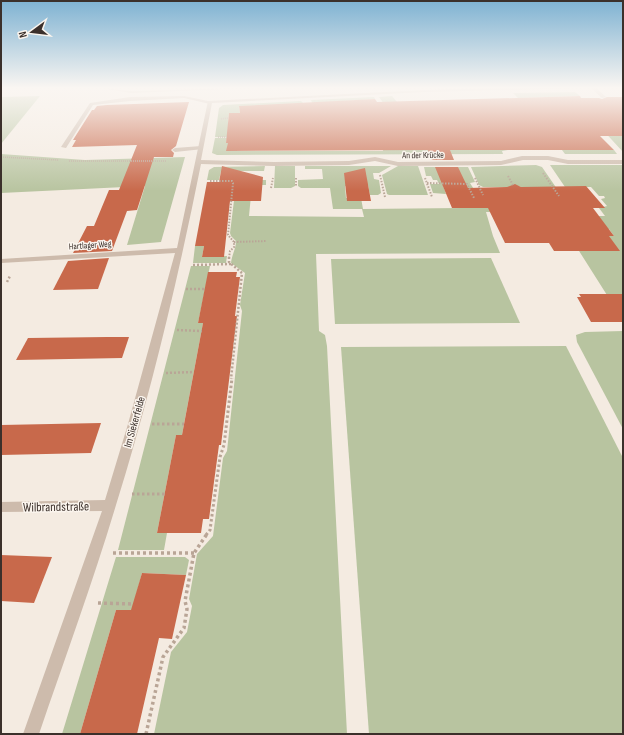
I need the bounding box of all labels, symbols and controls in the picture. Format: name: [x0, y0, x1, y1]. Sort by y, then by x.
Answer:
north arrow: [12, 12, 52, 52]
text: N: [16, 30, 30, 39]
street label: An der Krücke: [401, 150, 444, 161]
street label: Hartlager Weg: [68, 238, 112, 252]
street label: Im Siekerfelde: [121, 395, 148, 449]
street label: Wilbrandstraße: [23, 498, 89, 516]

